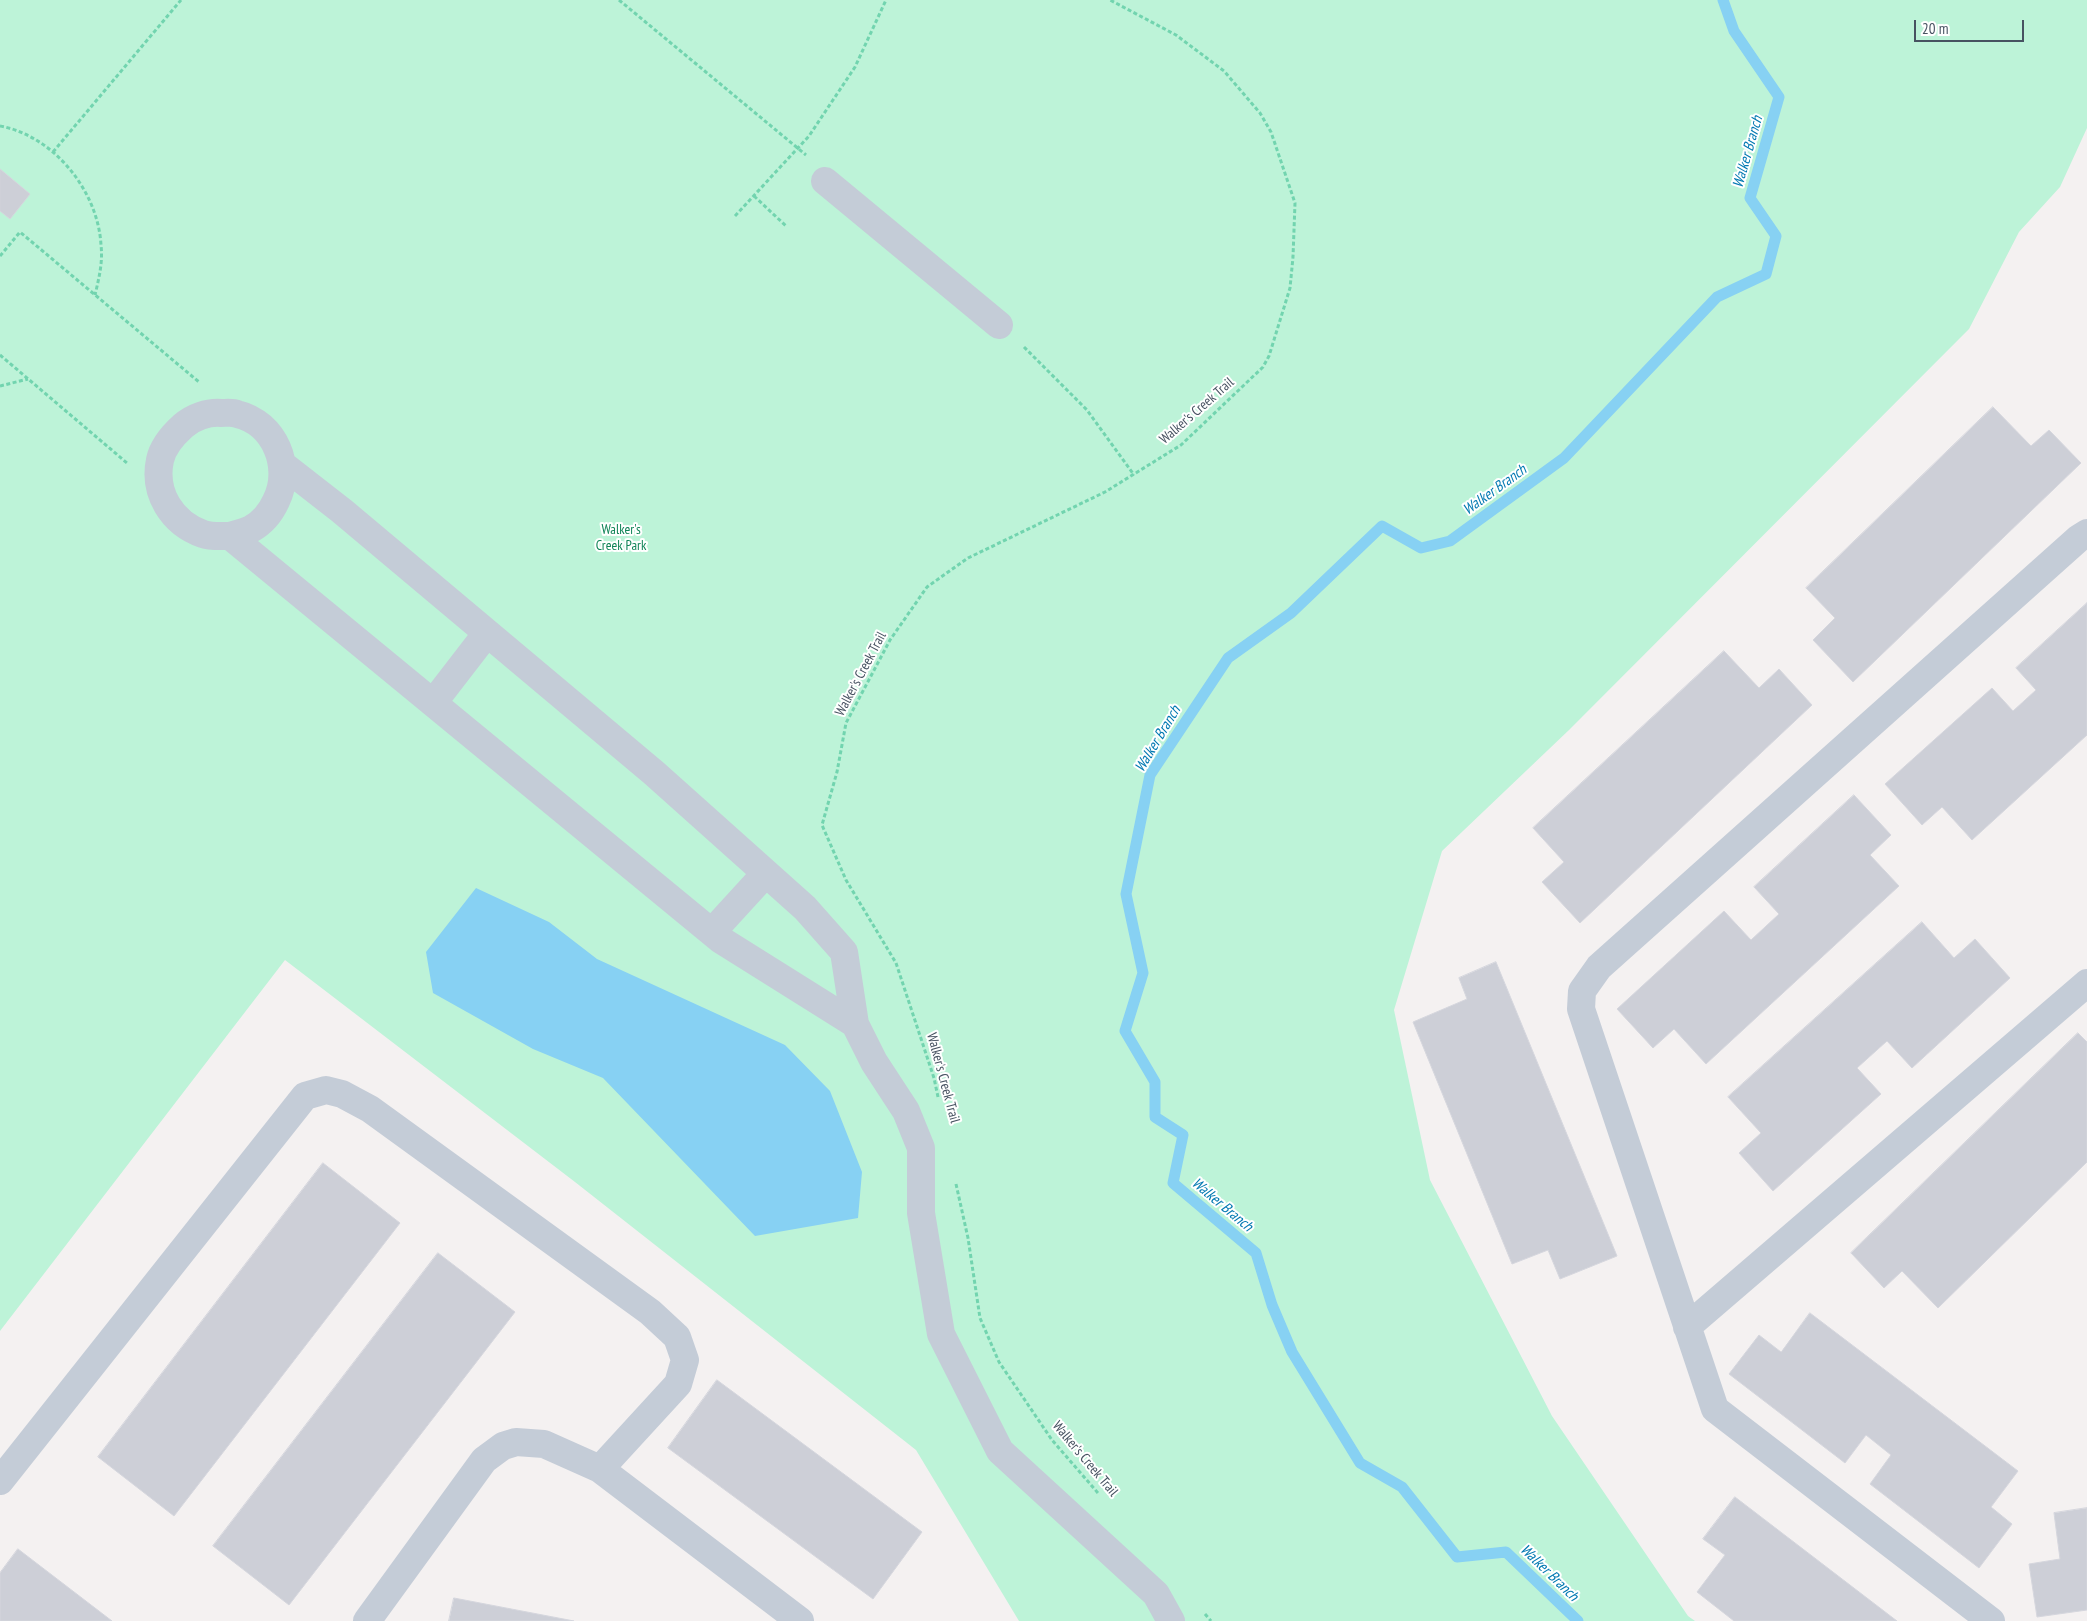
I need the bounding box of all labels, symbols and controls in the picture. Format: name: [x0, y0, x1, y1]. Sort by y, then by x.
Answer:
scale bar: [1917, 10, 2027, 42]
text: 20 m: [1922, 19, 1948, 38]
water label: Walker Branch: [1729, 114, 1767, 190]
street label: Walker's Creek Trail: [1156, 374, 1238, 448]
water label: Walker Branch: [1460, 461, 1530, 519]
park label: Walker's Creek Park: [596, 522, 646, 554]
street label: Walker's Creek Trail: [832, 629, 890, 719]
water label: Walker Branch: [1131, 703, 1185, 775]
street label: Walker's Creek Trail: [923, 1031, 963, 1125]
water label: Walker Branch: [1188, 1174, 1256, 1236]
street label: Walker's Creek Trail: [1049, 1418, 1121, 1500]
water label: Walker Branch: [1516, 1541, 1582, 1605]

